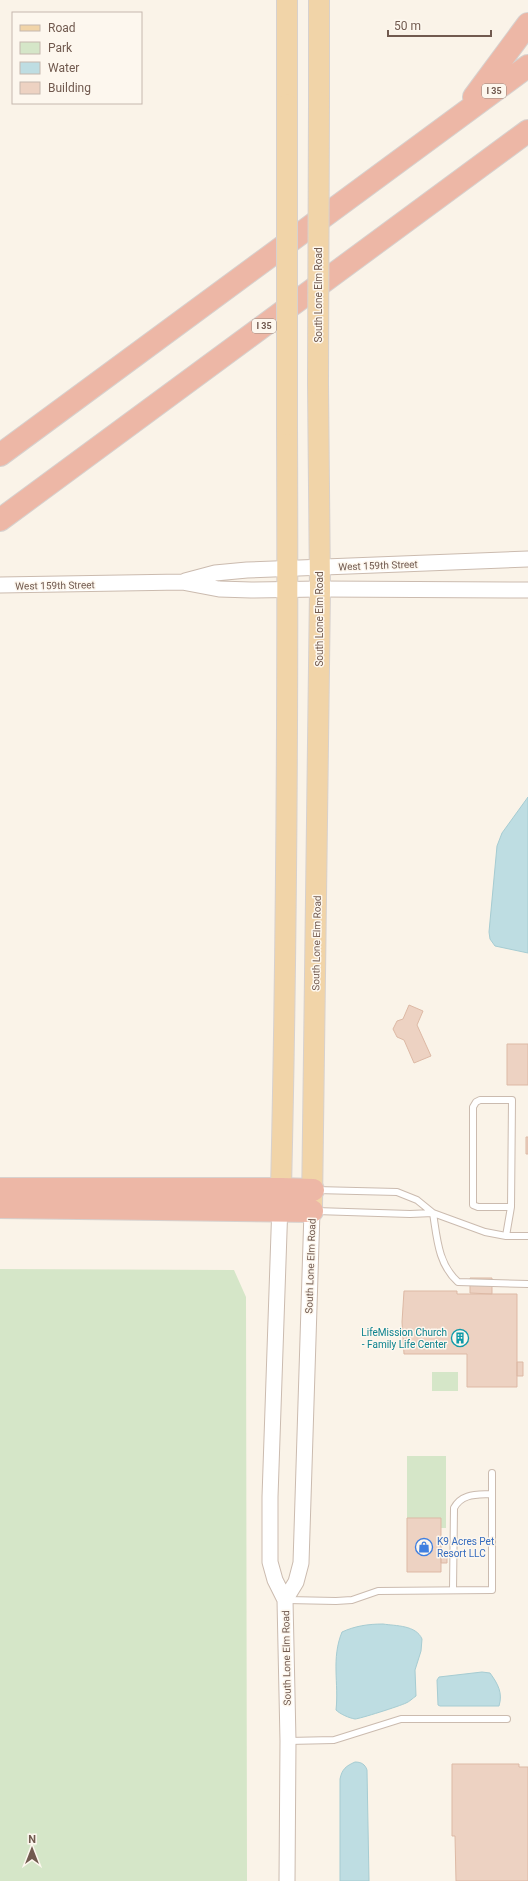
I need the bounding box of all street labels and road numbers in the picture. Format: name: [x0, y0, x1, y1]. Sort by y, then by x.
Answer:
road number: I 35: [482, 84, 506, 98]
street label: South Lone Elm Road: [313, 247, 324, 343]
road number: I 35: [252, 319, 276, 333]
street label: West 159th Street: [338, 559, 418, 572]
street label: South Lone Elm Road: [314, 571, 325, 667]
street label: West 159th Street: [15, 579, 95, 592]
street label: South Lone Elm Road: [310, 895, 323, 991]
street label: South Lone Elm Road: [303, 1218, 318, 1314]
street label: South Lone Elm Road: [280, 1610, 293, 1706]

